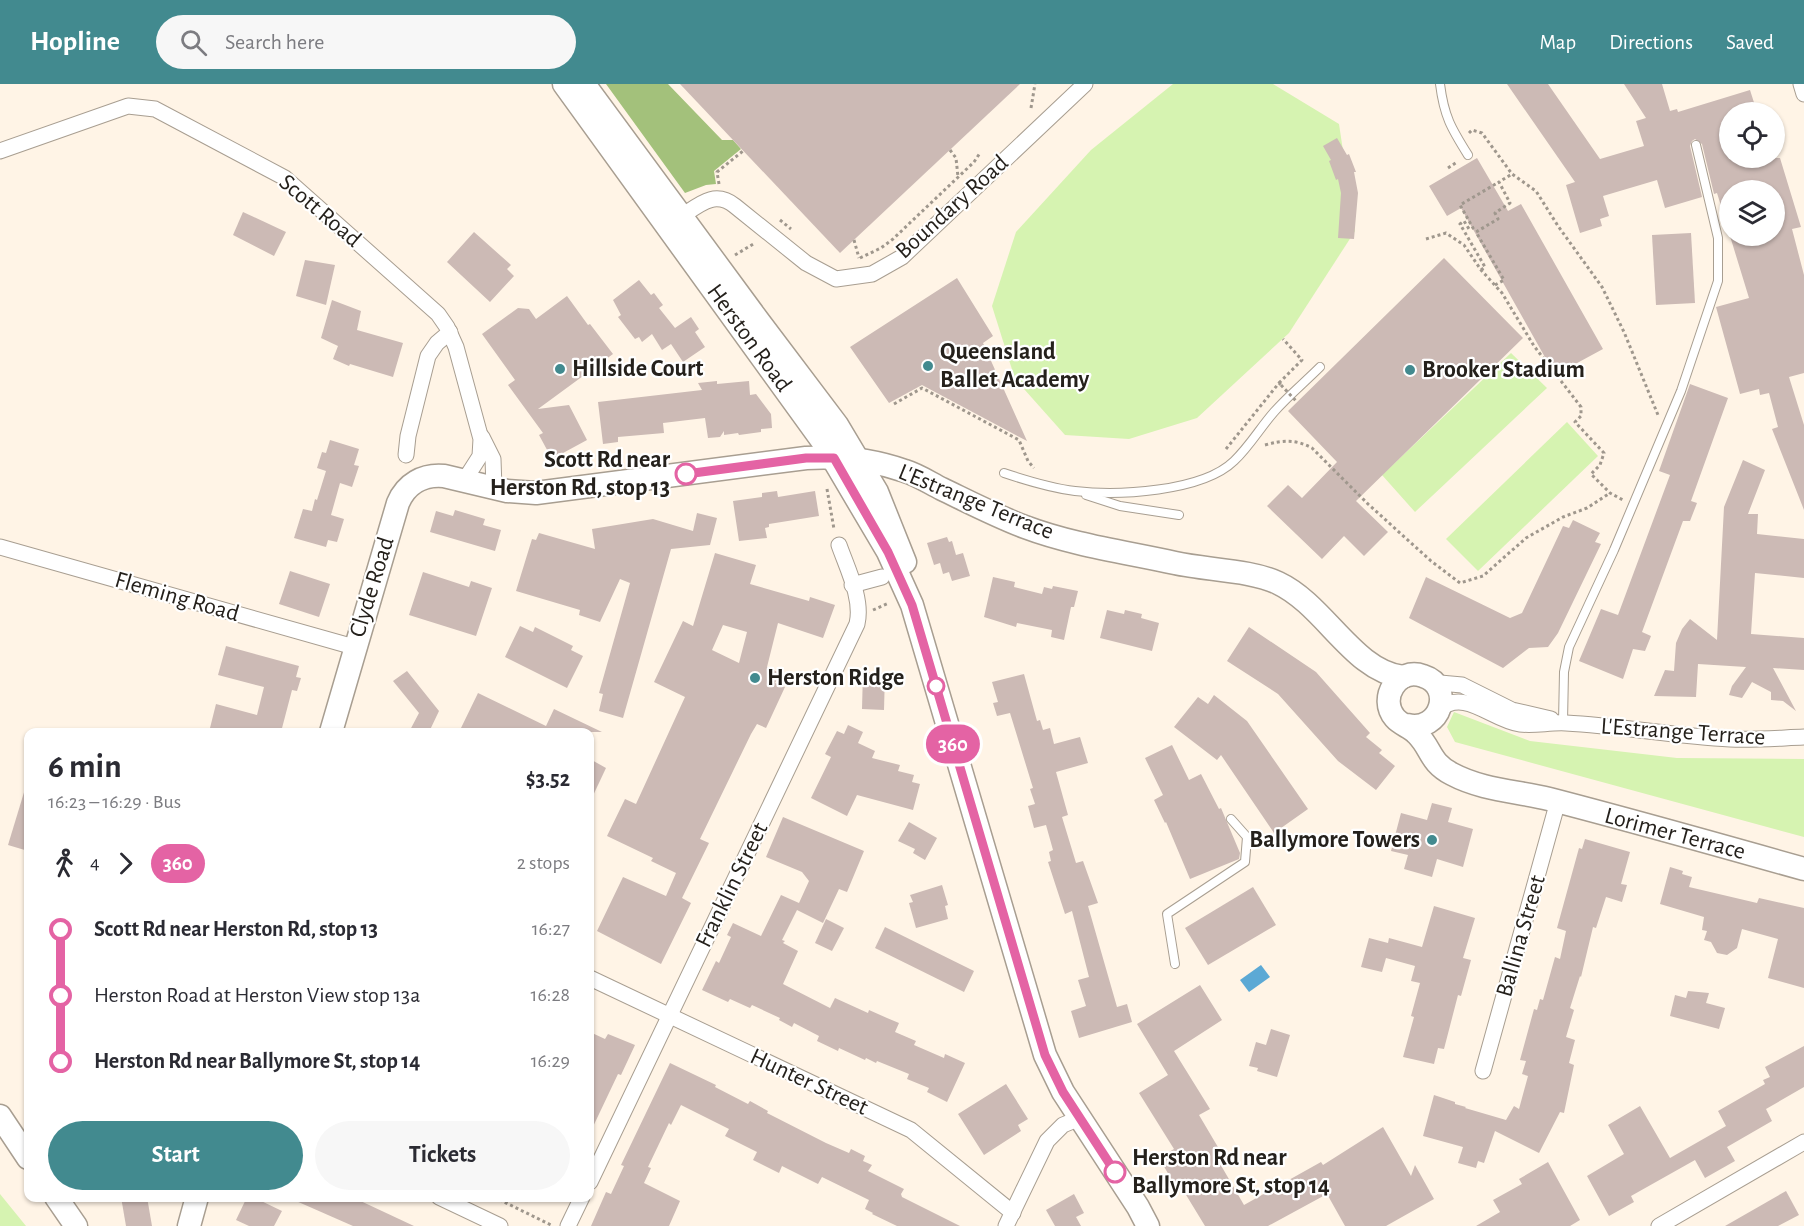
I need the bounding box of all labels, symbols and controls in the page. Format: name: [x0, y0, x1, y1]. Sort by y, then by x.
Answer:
search box: [156, 15, 576, 69]
icon: search: [177, 26, 210, 59]
text: Hopline: [30, 28, 120, 56]
text: Search here: [225, 31, 324, 53]
text: Map: [1540, 32, 1576, 53]
text: Directions: [1609, 32, 1693, 53]
text: Saved: [1726, 32, 1774, 53]
map controls: [1719, 102, 1785, 246]
button: locate: [1719, 102, 1785, 168]
street label: Boundary Road: [891, 151, 1013, 263]
street label: Scott Road: [274, 170, 366, 252]
button: layers: [1719, 180, 1785, 246]
street label: Herston Road: [702, 280, 796, 396]
place label: Queensland Ballet Academy: [940, 340, 1090, 392]
place label: Hillside Court: [572, 357, 703, 381]
place label: Brooker Stadium: [1422, 358, 1585, 382]
marker: Queensland Ballet Academy: [921, 359, 935, 373]
marker: Hillside Court: [553, 362, 567, 376]
marker: Brooker Stadium: [1403, 363, 1417, 377]
place label: Scott Rd near Herston Rd, stop 13: [490, 448, 671, 500]
street label: L'Estrange Terrace: [895, 460, 1057, 544]
marker: Scott Rd near Herston Rd, stop 13: [675, 463, 697, 485]
street label: Clyde Road: [345, 534, 399, 640]
street label: Fleming Road: [112, 568, 242, 626]
place label: Herston Ridge: [767, 666, 904, 690]
marker: Herston Ridge: [748, 671, 762, 685]
unlabelled marker: [927, 677, 945, 695]
street label: L'Estrange Terrace: [1600, 714, 1766, 750]
line badge: 360: [918, 724, 988, 764]
text: 360: [938, 734, 968, 755]
text: 6 min: [48, 751, 122, 784]
text: $3.52: [526, 768, 570, 790]
text: 16:23 – 16:29 · Bus: [48, 792, 181, 812]
street label: Lorimer Terrace: [1602, 804, 1748, 864]
street label: Franklin Street: [691, 818, 773, 951]
place label: Ballymore Towers: [1249, 828, 1420, 852]
marker: Ballymore Towers: [1425, 833, 1439, 847]
icon: walk: [48, 847, 81, 880]
icon: forward: [109, 847, 142, 880]
text: 4: [90, 853, 100, 873]
text: 360: [163, 853, 193, 874]
text: 2 stops: [517, 853, 570, 873]
street label: Ballina Street: [1492, 872, 1550, 1000]
text: Scott Rd near Herston Rd, stop 13: [94, 918, 378, 940]
text: 16:27: [532, 919, 570, 939]
text: Herston Road at Herston View stop 13a: [94, 984, 420, 1006]
text: 16:28: [531, 985, 570, 1005]
street label: Hunter Street: [746, 1044, 872, 1120]
text: Herston Rd near Ballymore St, stop 14: [94, 1050, 420, 1072]
text: 16:29: [531, 1051, 570, 1071]
button: Start: [48, 1121, 303, 1190]
button: Tickets: [315, 1121, 570, 1190]
place label: Herston Rd near Ballymore St, stop 14: [1132, 1146, 1330, 1198]
marker: Herston Rd near Ballymore St, stop 14: [1104, 1161, 1126, 1183]

